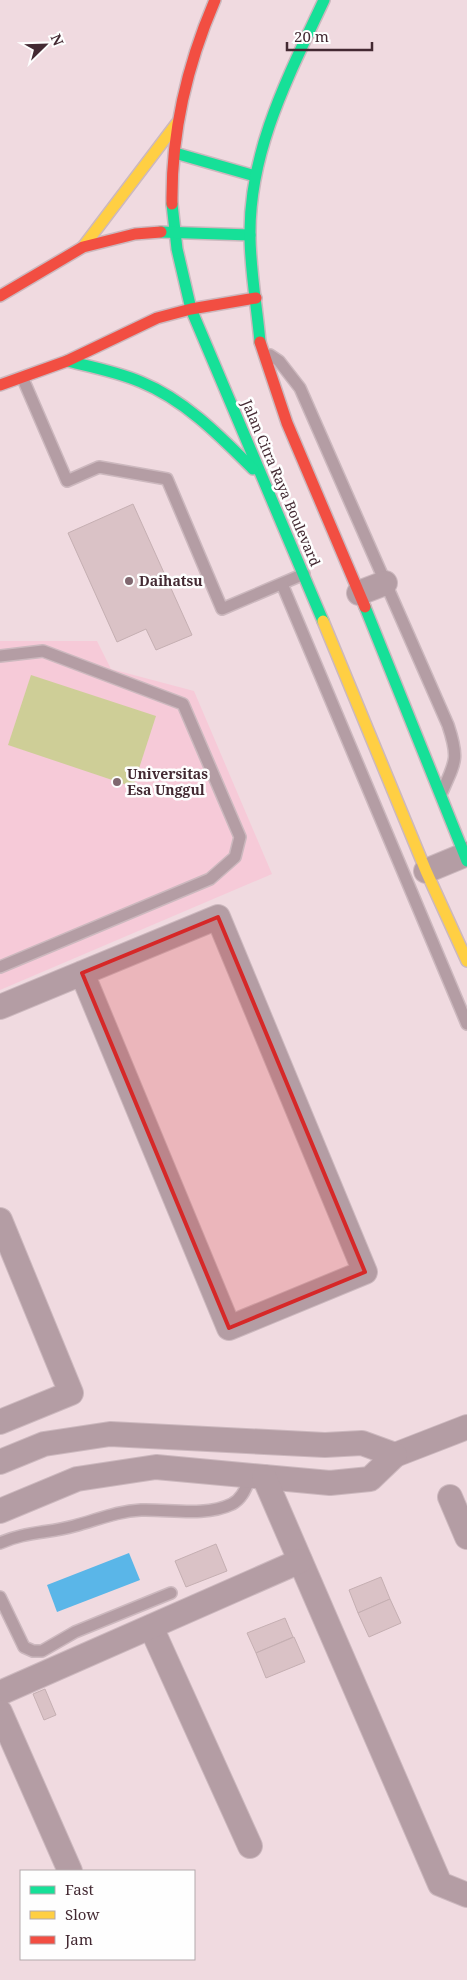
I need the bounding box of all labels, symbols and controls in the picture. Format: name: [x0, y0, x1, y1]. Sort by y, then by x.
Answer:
north arrow: [20, 20, 70, 70]
scale bar: [287, 20, 372, 52]
text: 20 m: [294, 26, 329, 46]
text: N: [47, 31, 68, 49]
street label: Jalan Citra Raya Boulevard: [237, 396, 325, 569]
place label: Daihatsu: [139, 571, 203, 590]
marker: Daihatsu: [123, 575, 135, 587]
place label: Universitas Esa Unggul: [127, 764, 208, 799]
marker: Universitas Esa Unggul: [111, 776, 123, 788]
legend: [20, 1870, 195, 1960]
text: Fast: [65, 1879, 94, 1899]
text: Slow: [65, 1904, 99, 1924]
text: Jam: [64, 1929, 93, 1949]

